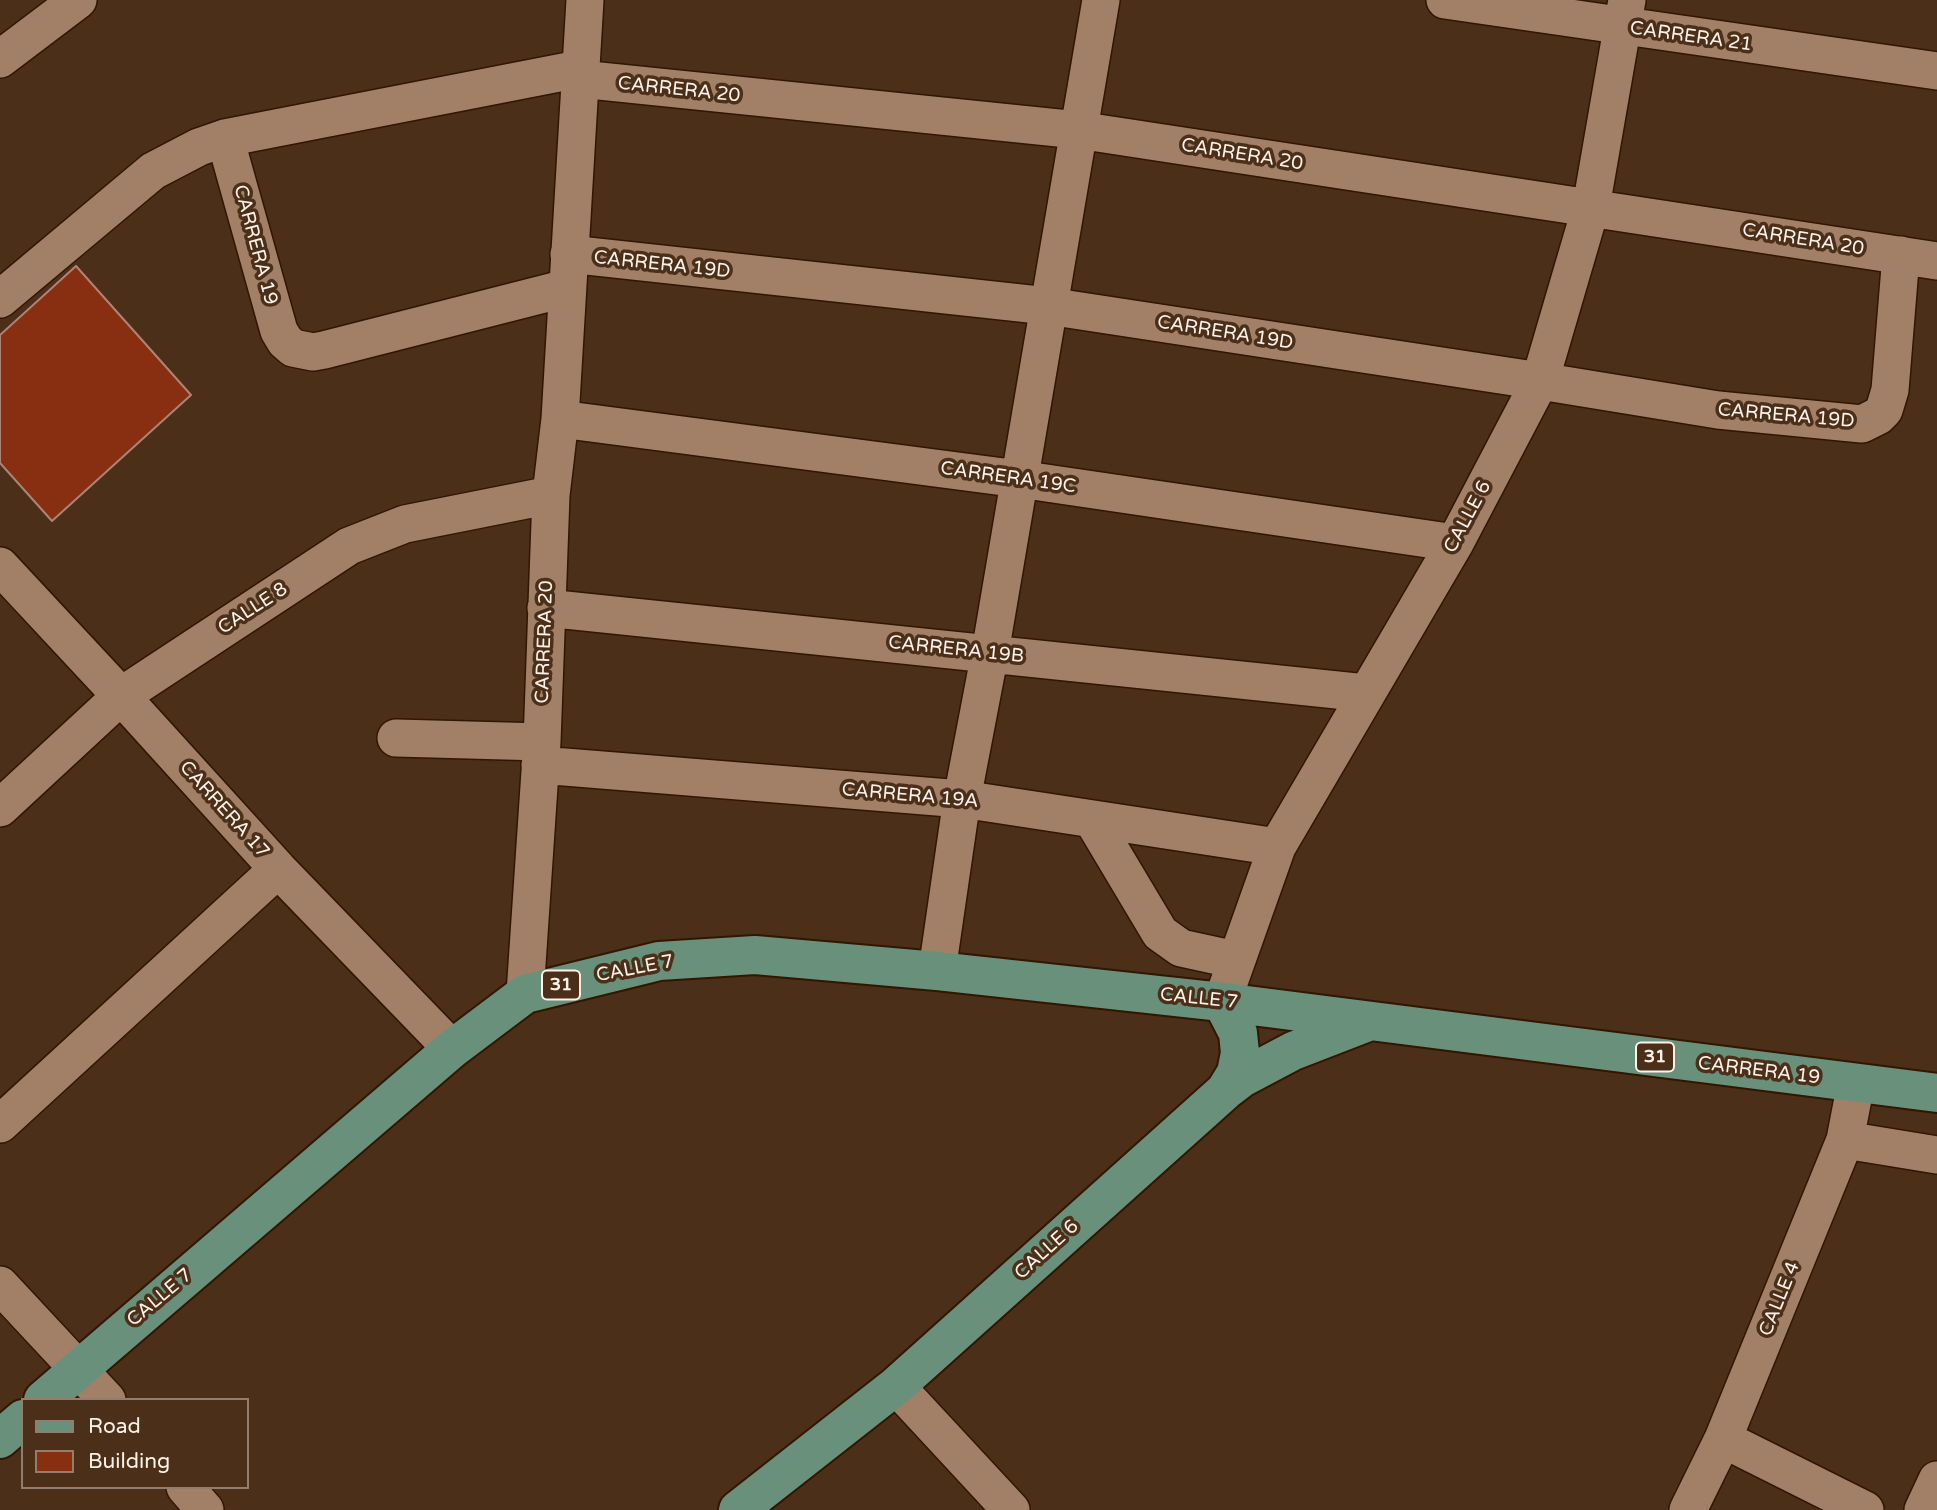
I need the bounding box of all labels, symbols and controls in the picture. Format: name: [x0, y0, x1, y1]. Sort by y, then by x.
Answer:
street label: CARRERA 21: [1628, 17, 1754, 57]
street label: CARRERA 20: [617, 72, 741, 108]
street label: CARRERA 20: [1179, 134, 1305, 176]
street label: CARRERA 19: [228, 183, 282, 307]
street label: CARRERA 20: [1740, 219, 1866, 261]
street label: CARRERA 19D: [593, 246, 731, 284]
street label: CARRERA 19D: [1155, 311, 1295, 355]
street label: CARRERA 19D: [1717, 399, 1855, 433]
street label: CARRERA 19C: [939, 457, 1077, 499]
street label: CALLE 6: [1440, 477, 1496, 557]
street label: CALLE 8: [214, 578, 292, 640]
street label: CARRERA 20: [531, 580, 559, 704]
street label: CARRERA 19B: [887, 632, 1025, 668]
street label: CARRERA 17: [174, 757, 274, 863]
street label: CARRERA 19A: [841, 779, 979, 813]
street label: CALLE 7: [594, 950, 676, 988]
road number: 31: [542, 970, 580, 1000]
street label: CALLE 7: [1159, 984, 1239, 1014]
road number: 31: [1636, 1042, 1674, 1072]
street label: CARRERA 19: [1697, 1052, 1821, 1090]
street label: CALLE 6: [1010, 1215, 1084, 1285]
street label: CALLE 4: [1755, 1258, 1805, 1340]
street label: CALLE 7: [123, 1264, 197, 1332]
legend: [21, 1398, 248, 1489]
text: Road: [88, 1414, 141, 1439]
text: Building: [88, 1449, 170, 1474]

